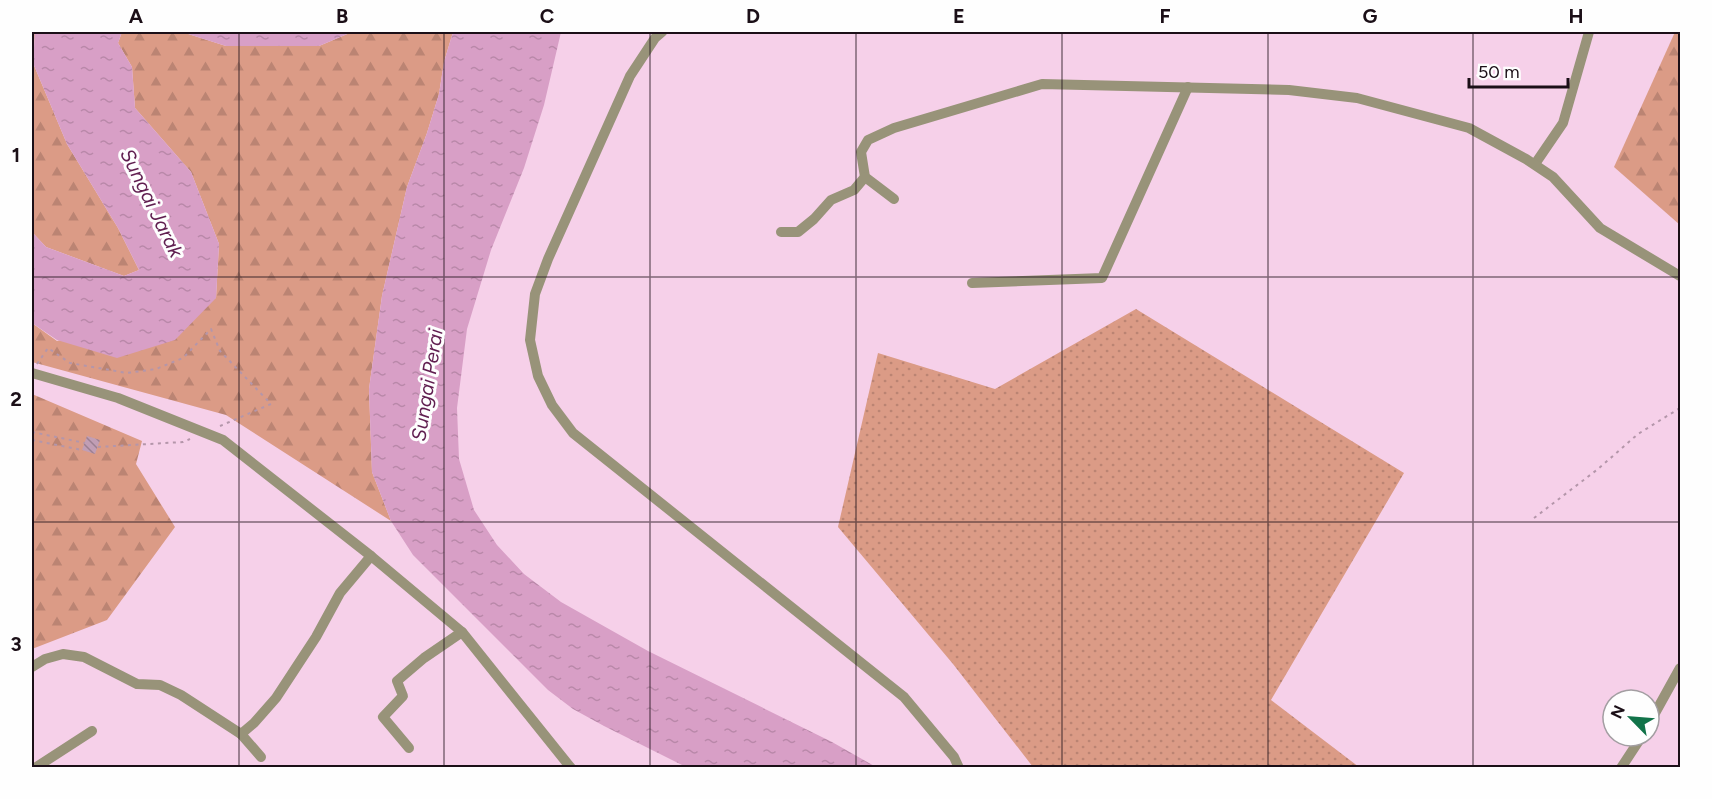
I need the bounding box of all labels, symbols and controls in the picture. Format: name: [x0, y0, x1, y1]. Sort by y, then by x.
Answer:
text: A: [129, 4, 144, 28]
text: B: [336, 4, 348, 28]
text: C: [540, 4, 554, 28]
text: D: [746, 4, 760, 28]
text: E: [953, 4, 965, 28]
text: F: [1159, 4, 1171, 28]
text: G: [1363, 4, 1378, 28]
text: H: [1569, 4, 1584, 28]
scale bar: [1469, 51, 1568, 89]
text: 50 m: [1478, 61, 1520, 83]
text: 1: [12, 143, 20, 167]
water label: Sungai Jarak: [115, 145, 189, 262]
water label: Sungai Perai: [406, 327, 448, 443]
text: 2: [10, 387, 22, 411]
text: 3: [10, 632, 22, 656]
north arrow: [1601, 688, 1661, 748]
text: N: [1607, 702, 1629, 721]

